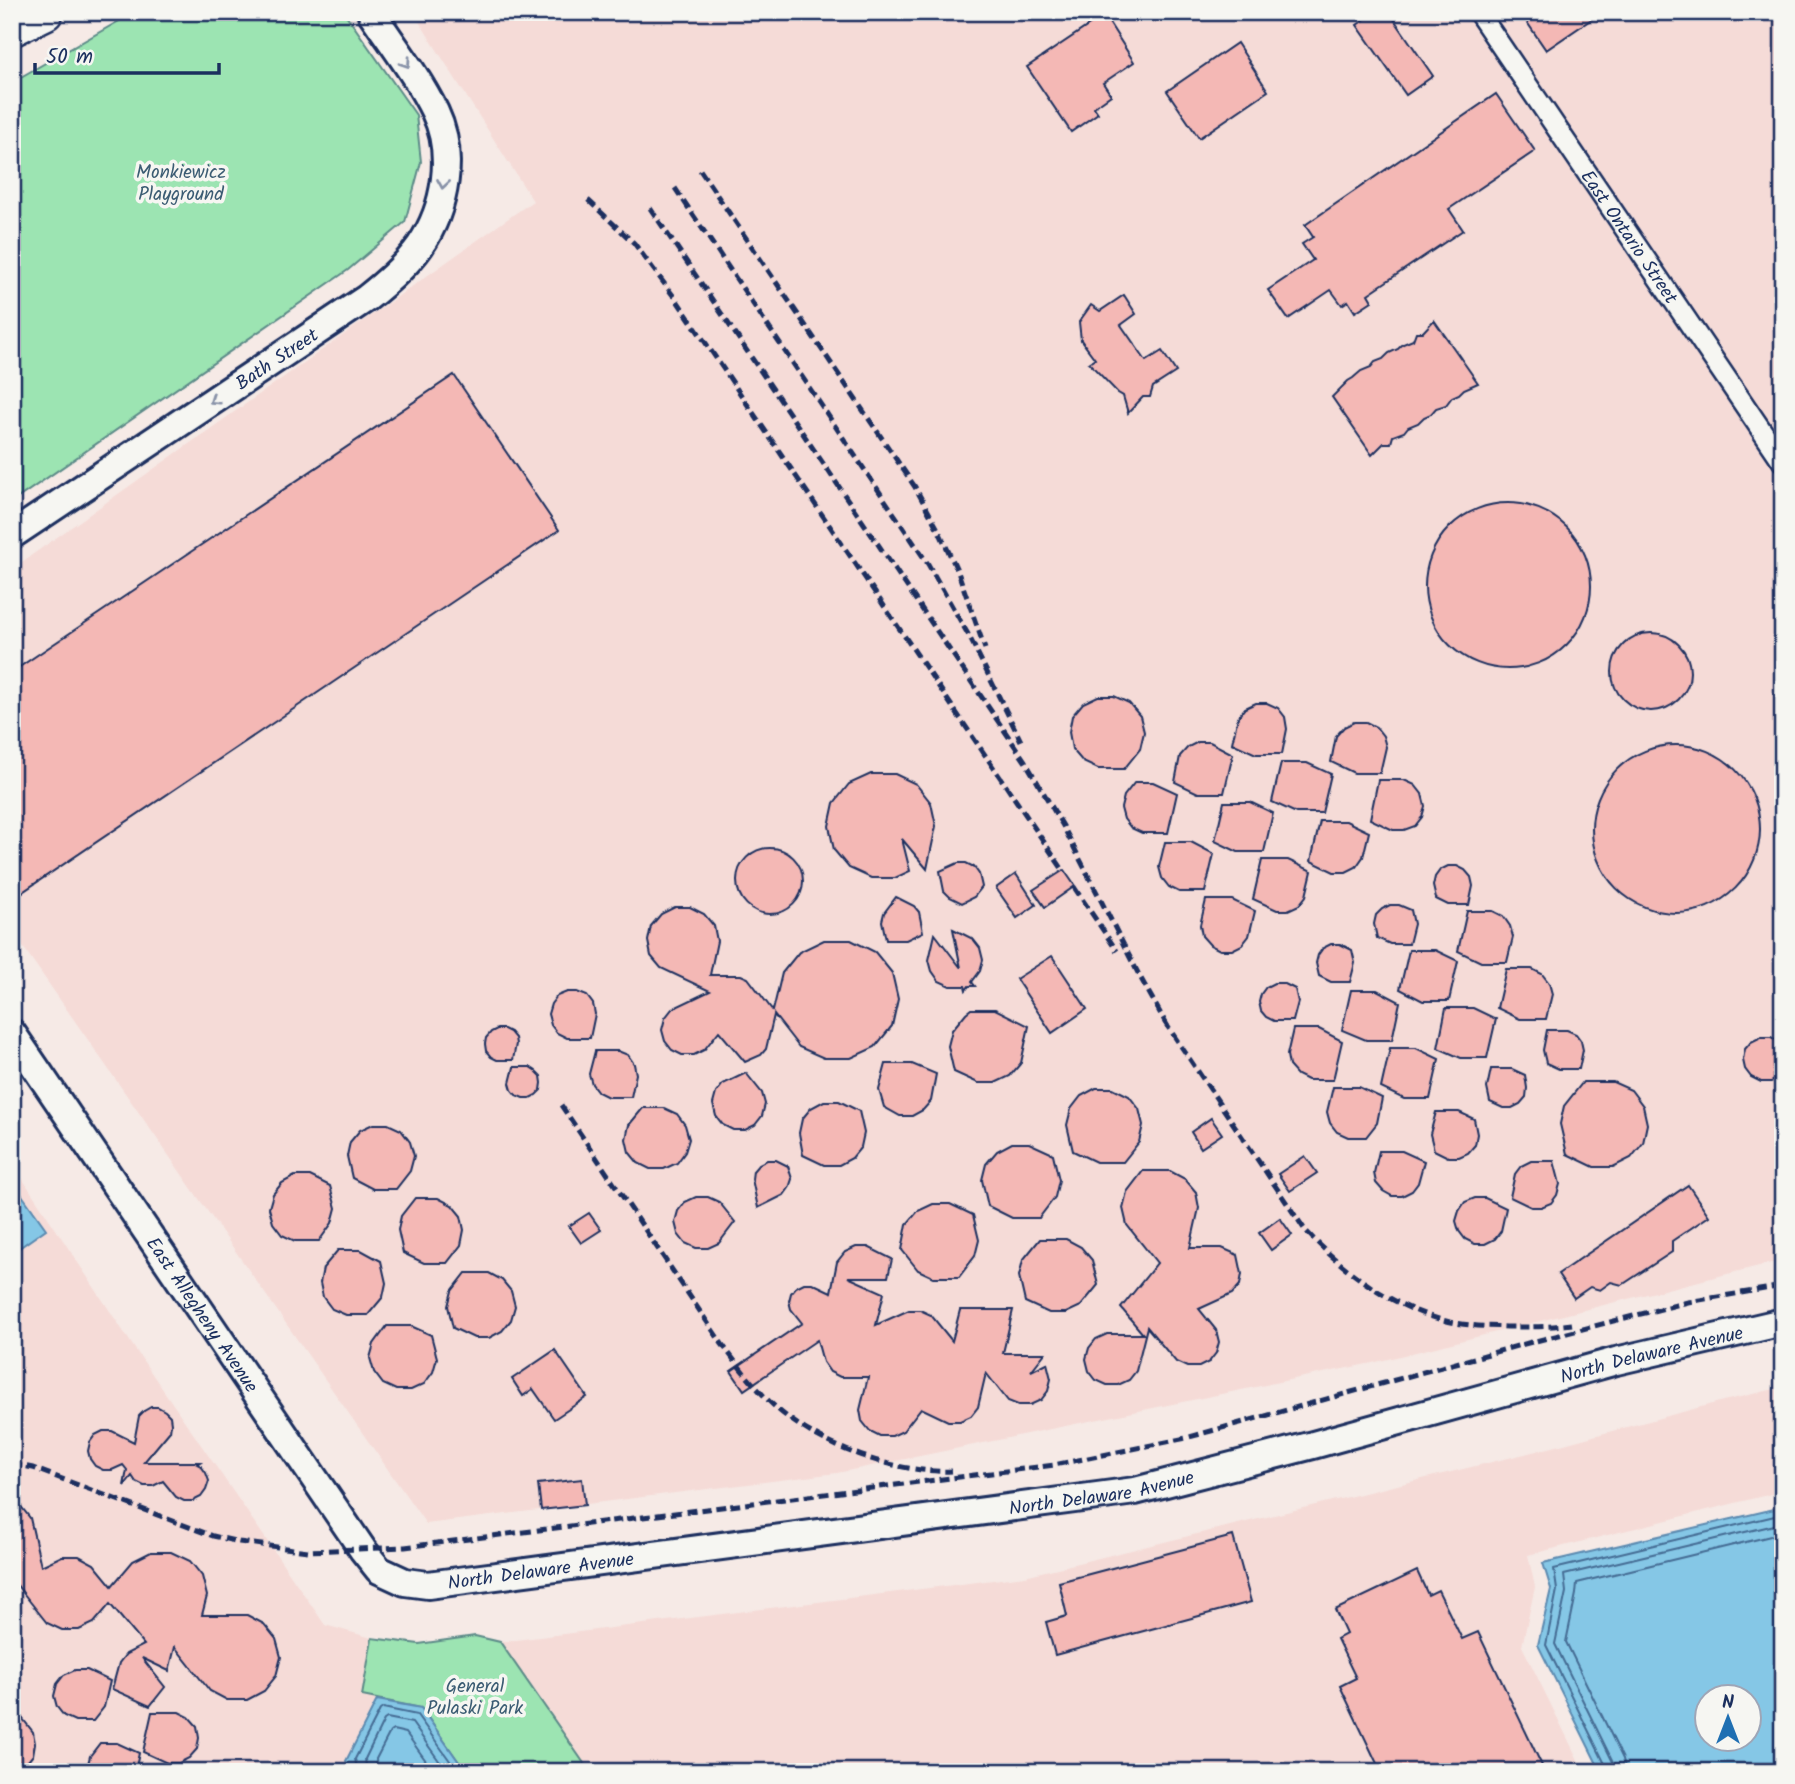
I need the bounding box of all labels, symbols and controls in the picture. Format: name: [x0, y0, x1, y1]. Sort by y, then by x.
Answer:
scale bar: [35, 32, 219, 76]
text: 50 m: [46, 41, 93, 74]
one-way arrow: [398, 56, 411, 69]
park label: Monkiewicz Playground: [136, 158, 226, 210]
street label: East Ontario Street: [1572, 164, 1685, 311]
one-way arrow: [436, 178, 451, 190]
street label: Bath Street: [230, 321, 326, 399]
one-way arrow: [209, 392, 222, 405]
street label: East Allegheny Avenue: [138, 1231, 265, 1400]
street label: North Delaware Avenue: [1557, 1319, 1747, 1393]
street label: North Delaware Avenue: [1007, 1463, 1198, 1525]
street label: North Delaware Avenue: [446, 1545, 636, 1599]
park label: General Pulaski Park: [427, 1672, 523, 1724]
north arrow: [1694, 1682, 1764, 1752]
text: N: [1722, 1688, 1734, 1718]

